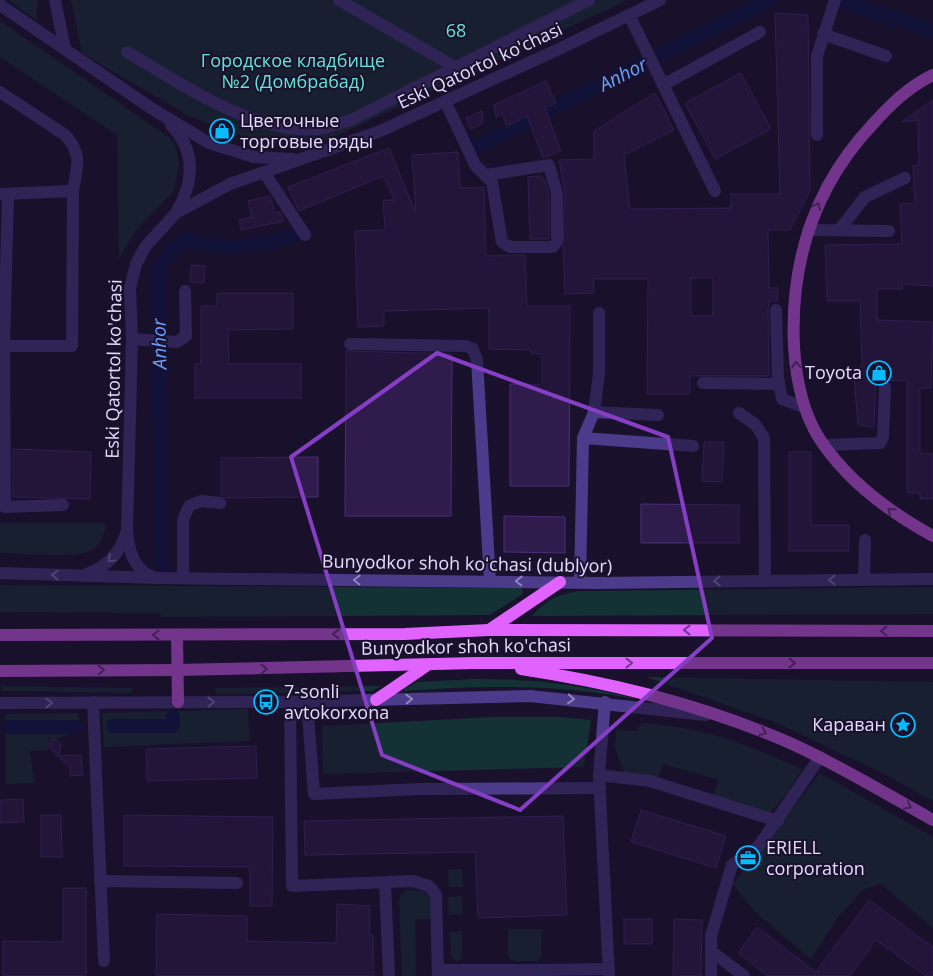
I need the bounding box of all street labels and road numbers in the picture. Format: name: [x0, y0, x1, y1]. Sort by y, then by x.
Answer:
street label: Eski Qatortol ko'chasi: [393, 16, 566, 114]
street label: Eski Qatortol ko'chasi: [99, 279, 127, 459]
street label: Bunyodkor shoh koʻchasi (dublyor): [322, 548, 612, 578]
street label: Bunyodkor shoh ko'chasi: [361, 632, 571, 660]

